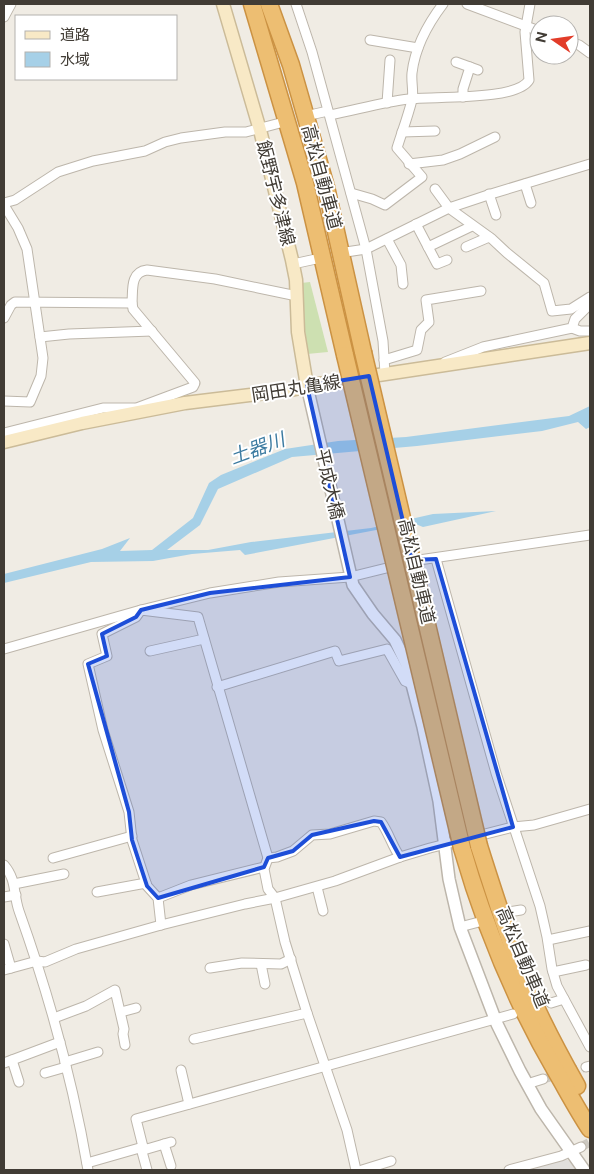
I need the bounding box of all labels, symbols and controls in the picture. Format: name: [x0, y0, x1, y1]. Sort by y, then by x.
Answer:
legend: [15, 15, 178, 80]
north arrow: [529, 15, 579, 65]
text: 道路: [60, 26, 90, 43]
text: N: [532, 30, 550, 44]
text: 水域: [60, 51, 90, 68]
street label: 高松自動車道: [298, 122, 346, 232]
street label: 飯野宇多津線: [253, 138, 299, 248]
street label: 岡田丸亀線: [250, 371, 342, 405]
water label: 土器川: [226, 427, 289, 468]
street label: 平成大橋: [312, 447, 348, 521]
street label: 高松自動車道: [395, 516, 439, 626]
street label: 高松自動車道: [492, 903, 554, 1011]

